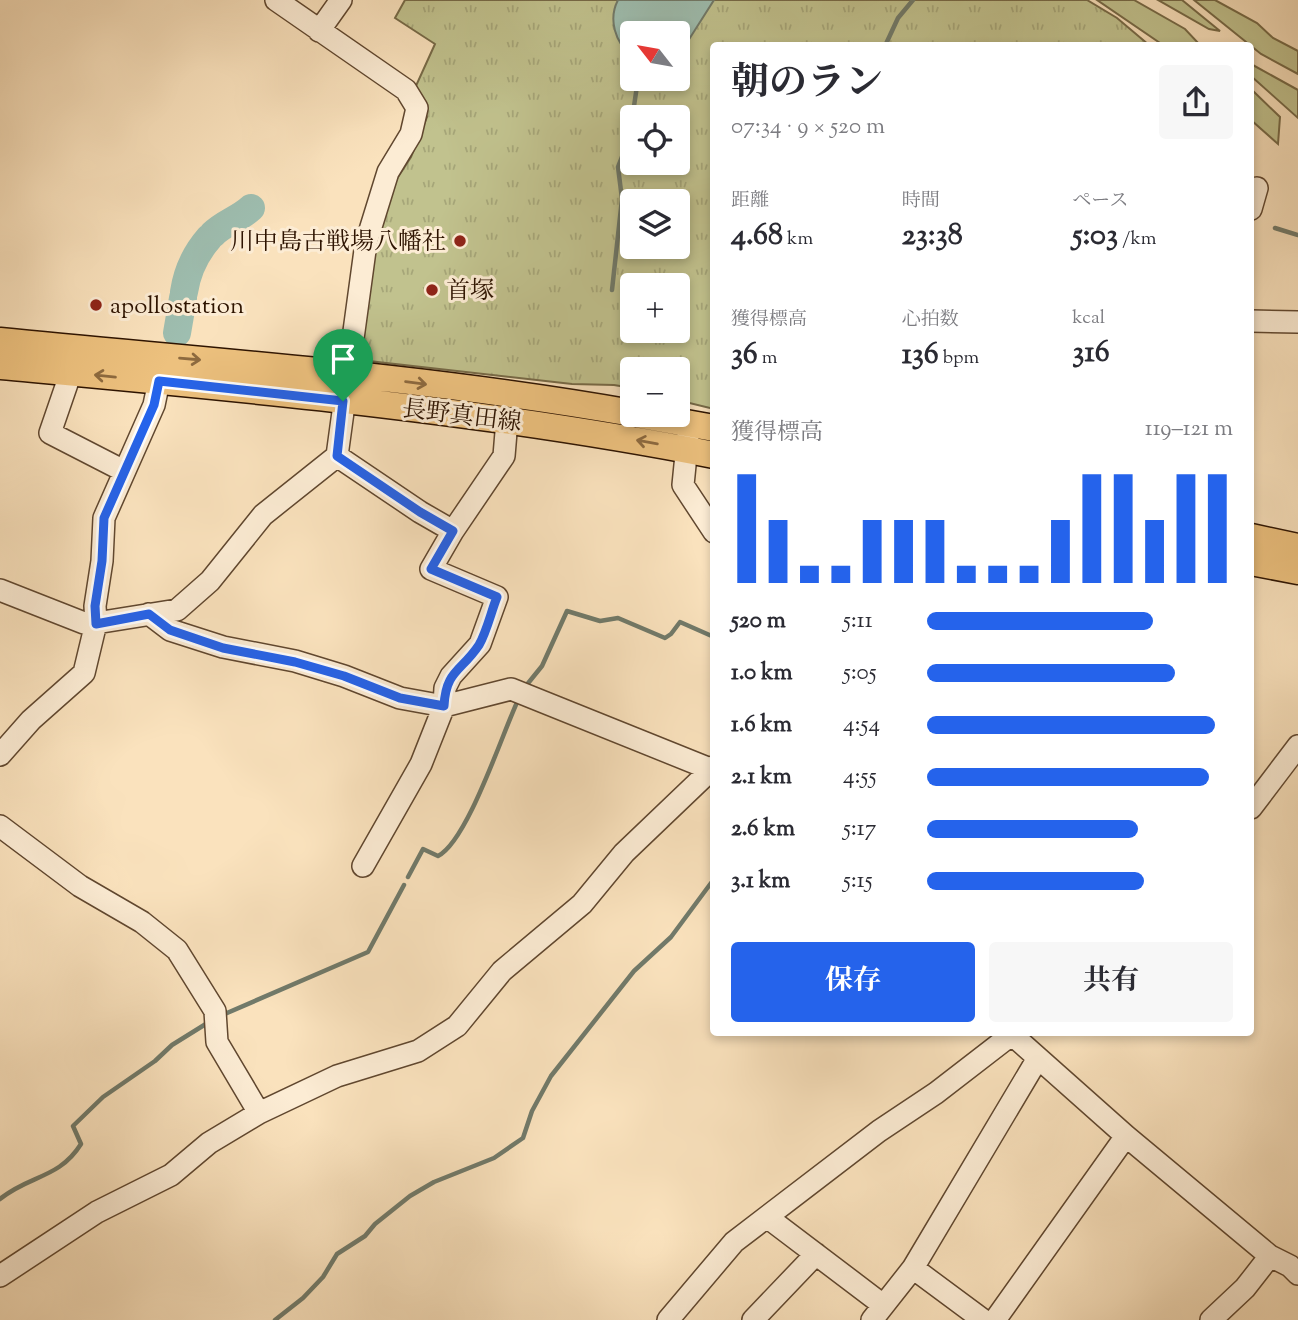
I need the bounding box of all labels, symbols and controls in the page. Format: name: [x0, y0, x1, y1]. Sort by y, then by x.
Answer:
north arrow: [620, 21, 690, 91]
map controls: [620, 21, 690, 427]
text: 朝のラン: [731, 58, 883, 112]
button: share: [1159, 65, 1233, 139]
button: locate: [620, 105, 690, 175]
text: 07:34 · 9 × 520 m: [731, 111, 885, 144]
text: 距離: [731, 188, 769, 215]
text: 時間: [902, 188, 940, 215]
text: ペース: [1072, 188, 1128, 215]
button: layers: [620, 189, 690, 259]
text: 4.68: [731, 215, 783, 258]
text: 23:38: [902, 215, 963, 258]
text: 5:03: [1072, 215, 1118, 258]
place label: 川中島古戦場八幡社: [230, 226, 446, 260]
text: km: [783, 226, 813, 253]
text: /km: [1118, 226, 1156, 253]
marker: 川中島古戦場八幡社: [452, 233, 468, 249]
button: +: [620, 273, 690, 343]
place label: 首塚: [446, 275, 494, 309]
marker: 首塚: [424, 282, 440, 298]
place label: apollostation: [110, 290, 244, 324]
marker: apollostation: [88, 297, 104, 313]
text: kcal: [1072, 305, 1105, 332]
text: 獲得標高: [731, 307, 807, 334]
text: 心拍数: [902, 307, 959, 334]
pin: [313, 329, 373, 401]
text: 316: [1072, 332, 1110, 375]
text: 36: [731, 334, 758, 377]
text: 136: [902, 334, 939, 377]
icon: arrive: [324, 340, 362, 378]
text: m: [758, 345, 778, 372]
text: bpm: [939, 345, 979, 372]
one-way arrow: [178, 353, 201, 366]
button: −: [620, 357, 690, 427]
one-way arrow: [94, 369, 117, 382]
one-way arrow: [404, 376, 427, 389]
street label: 長野真田線: [400, 393, 523, 441]
text: 119–121 m: [1145, 413, 1233, 446]
text: 獲得標高: [731, 417, 823, 450]
one-way arrow: [636, 435, 659, 448]
text: 520 m: [731, 605, 786, 638]
text: 5:11: [843, 605, 873, 638]
text: 1.0 km: [731, 657, 793, 690]
text: 5:05: [843, 657, 877, 690]
text: 1.6 km: [731, 709, 792, 742]
text: 4:54: [843, 709, 880, 742]
text: 2.1 km: [731, 761, 792, 794]
text: 4:55: [843, 761, 877, 794]
text: 2.6 km: [731, 813, 795, 846]
text: 5:17: [843, 813, 876, 846]
text: 3.1 km: [731, 865, 790, 898]
text: 5:15: [843, 865, 873, 898]
button: 保存: [731, 942, 975, 1022]
button: 共有: [989, 942, 1233, 1022]

